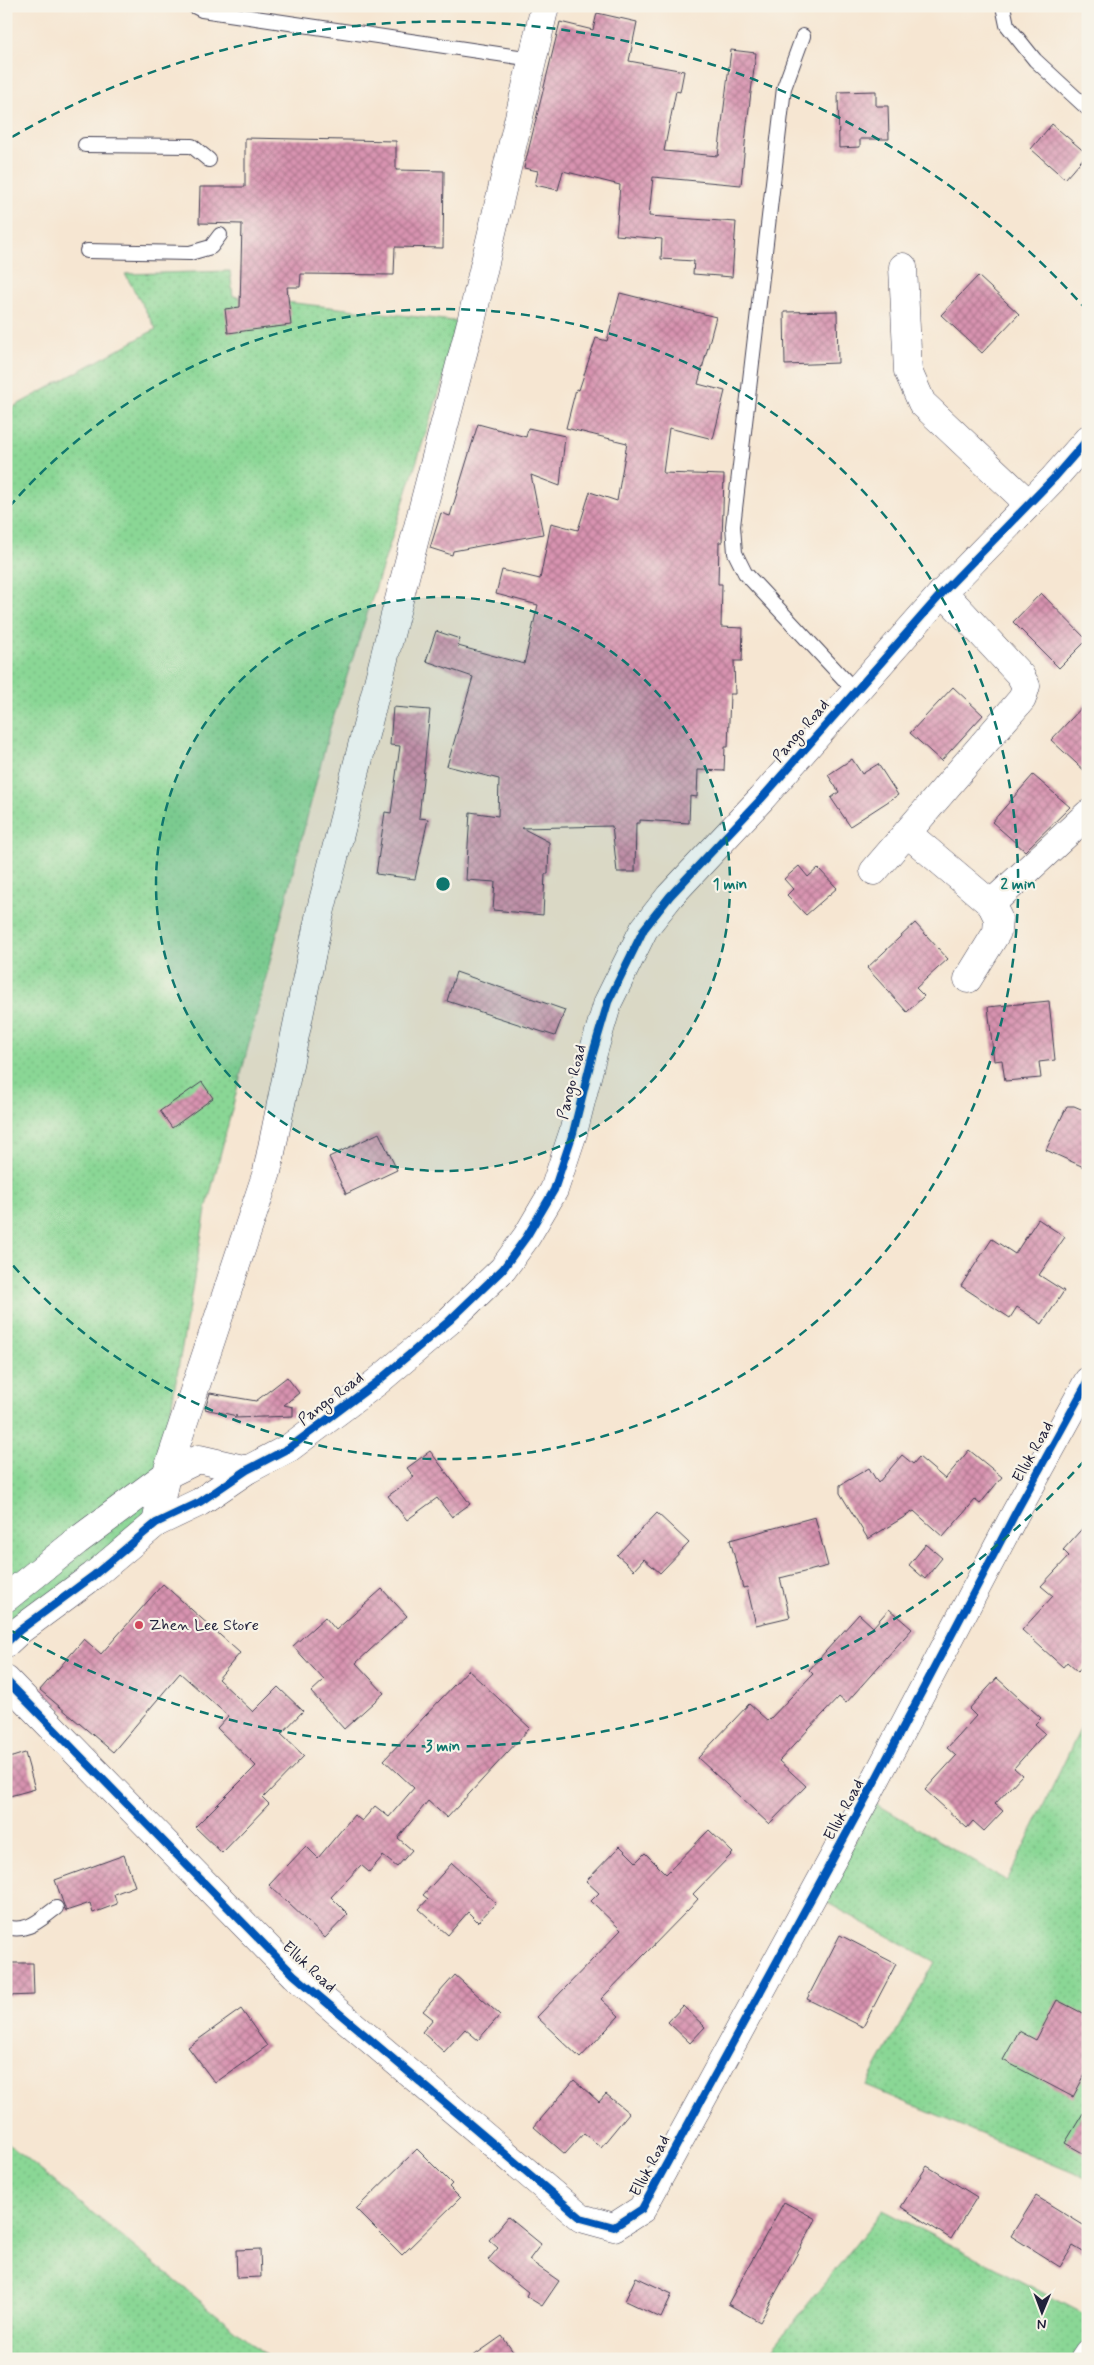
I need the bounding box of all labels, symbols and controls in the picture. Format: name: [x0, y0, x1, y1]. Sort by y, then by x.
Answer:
street label: Pango Road: [768, 695, 835, 767]
centre of rings: [434, 875, 452, 893]
text: 1 min: [713, 875, 747, 895]
text: 2 min: [1000, 875, 1036, 895]
street label: Pango Road: [553, 1042, 592, 1122]
street label: Pango Road: [294, 1368, 369, 1431]
street label: Elluk Road: [1008, 1418, 1058, 1486]
place label: Zhen Lee Store: [149, 1615, 259, 1636]
marker: Zhen Lee Store: [133, 1619, 145, 1631]
text: 3 min: [426, 1737, 460, 1757]
street label: Elluk Road: [819, 1776, 869, 1844]
street label: Elluk Road: [277, 1937, 341, 1997]
street label: Elluk Road: [625, 2132, 675, 2200]
north arrow: [1016, 2288, 1066, 2338]
text: N: [1037, 2315, 1047, 2333]

